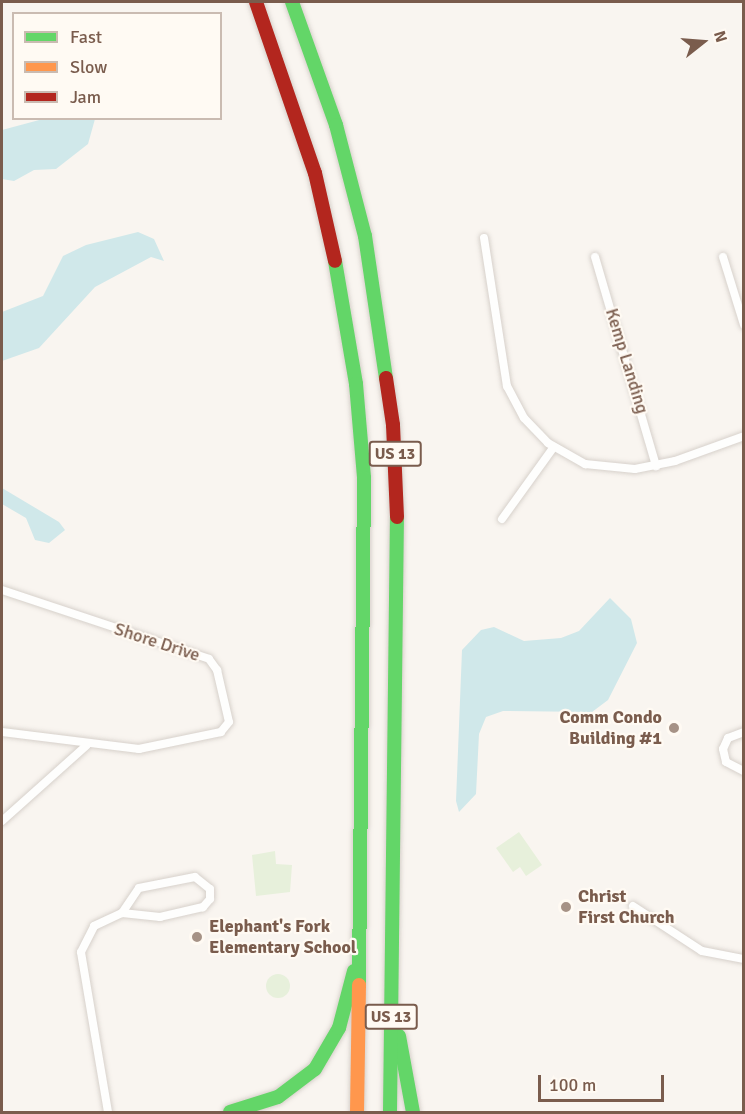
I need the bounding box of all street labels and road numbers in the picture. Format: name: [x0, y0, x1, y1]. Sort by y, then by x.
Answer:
street label: Kemp Landing: [601, 306, 653, 416]
road number: US 13: [368, 441, 422, 467]
street label: Shore Drive: [111, 618, 203, 666]
road number: US 13: [364, 1004, 418, 1030]

